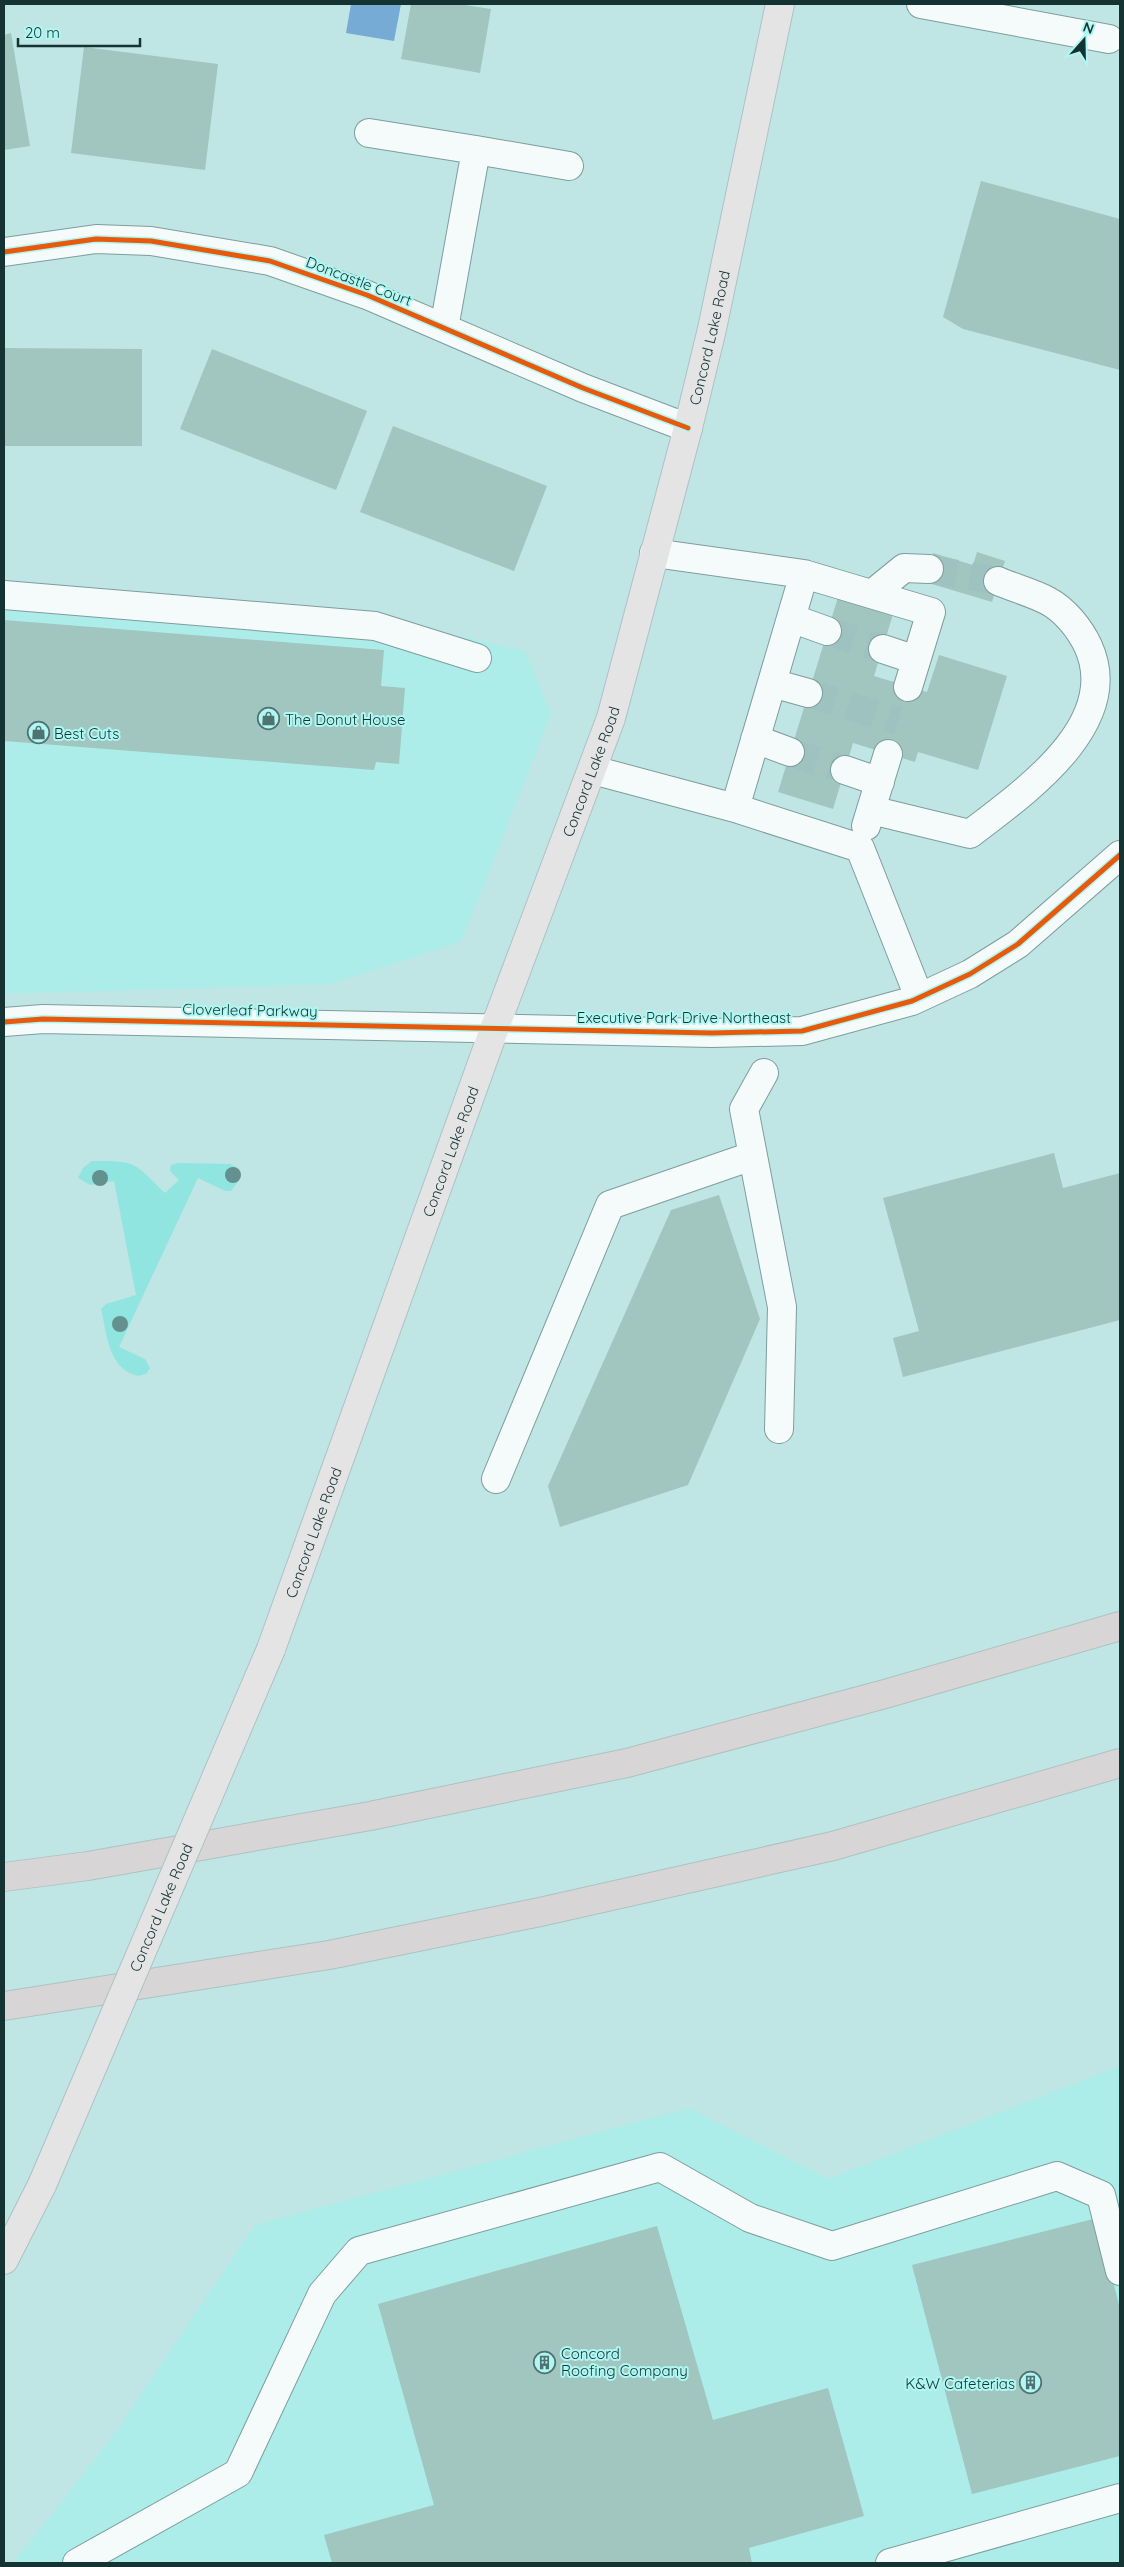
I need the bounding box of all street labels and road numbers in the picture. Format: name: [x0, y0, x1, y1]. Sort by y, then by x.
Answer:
street label: Doncastle Court: [303, 252, 415, 310]
street label: Concord Lake Road: [684, 269, 734, 407]
street label: Concord Lake Road: [558, 704, 623, 839]
street label: Cloverleaf Parkway: [182, 999, 318, 1021]
street label: Executive Park Drive Northeast: [577, 1008, 791, 1027]
street label: Concord Lake Road: [418, 1083, 482, 1219]
street label: Concord Lake Road: [281, 1464, 345, 1600]
street label: Concord Lake Road: [125, 1840, 196, 1974]

